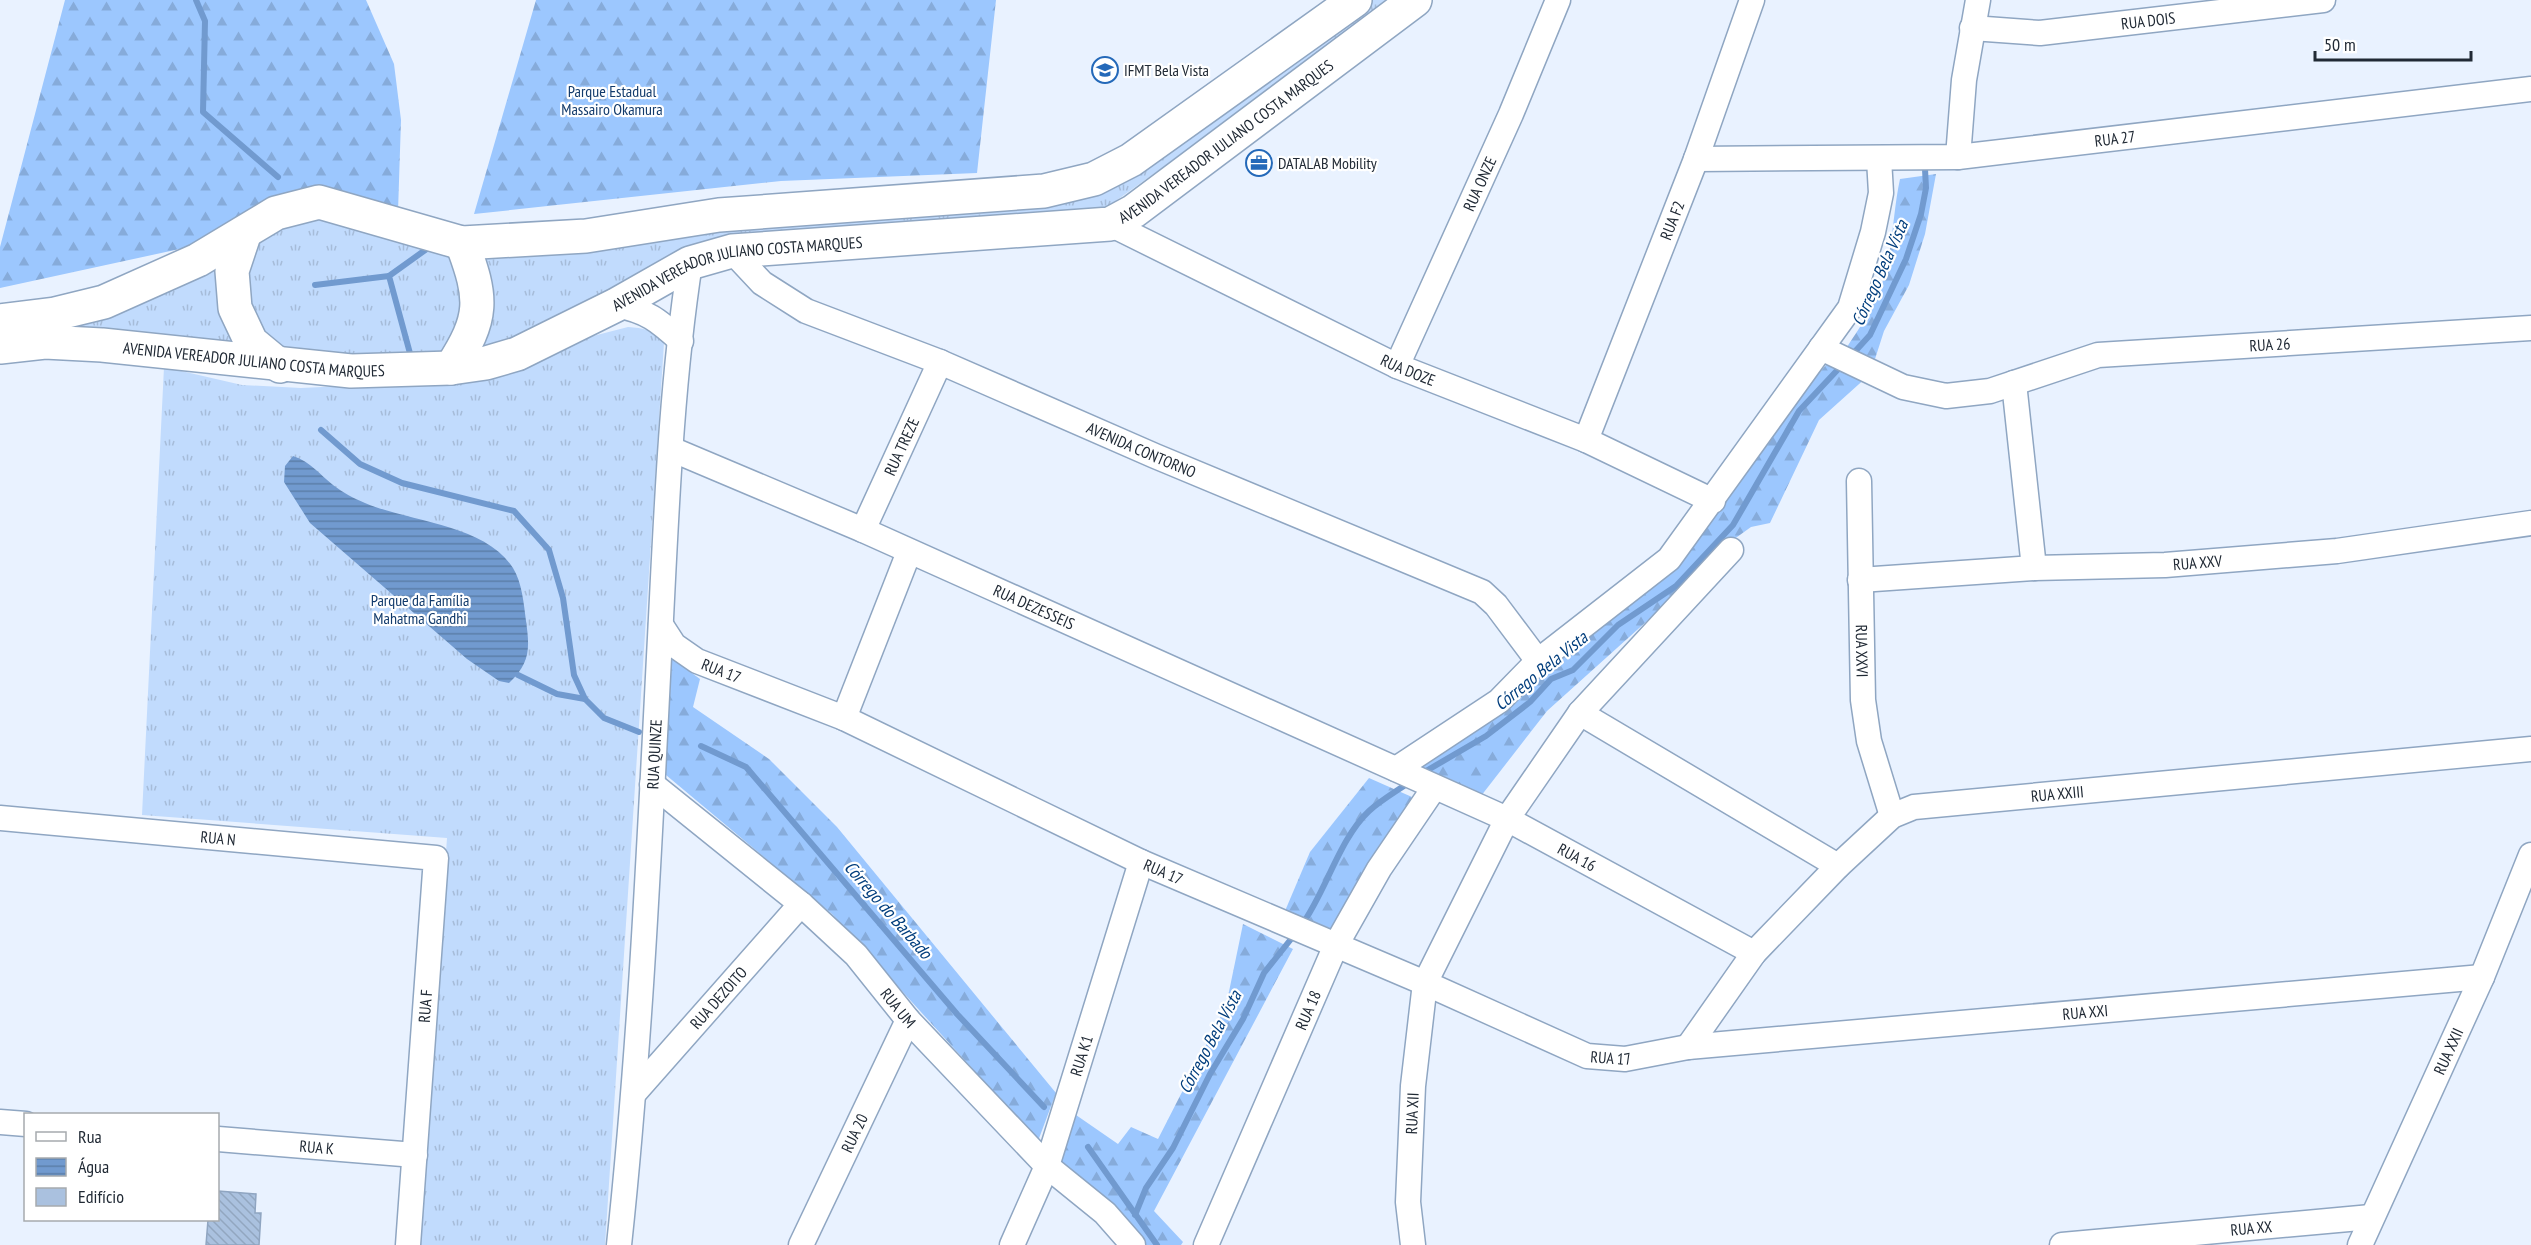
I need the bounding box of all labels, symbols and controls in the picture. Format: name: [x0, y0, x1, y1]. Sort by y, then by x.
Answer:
street label: RUA DOIS: [2120, 7, 2176, 33]
scale bar: [2315, 24, 2471, 62]
text: 50 m: [2324, 33, 2356, 56]
school or university icon: IFMT Bela Vista: [1090, 55, 1120, 85]
street label: AVENIDA VEREADOR JULIANO COSTA MARQUES: [1115, 55, 1337, 228]
place label: IFMT Bela Vista: [1124, 60, 1209, 80]
park label: Parque Estadual Massairo Okamura: [561, 81, 663, 119]
street label: RUA 27: [2093, 126, 2136, 151]
office icon: DATALAB Mobility: [1244, 148, 1274, 178]
place label: DATALAB Mobility: [1278, 153, 1377, 173]
street label: RUA ONZE: [1458, 153, 1501, 214]
street label: RUA F2: [1655, 198, 1689, 243]
water label: Córrego Bela Vista: [1846, 216, 1913, 329]
street label: AVENIDA VEREADOR JULIANO COSTA MARQUES: [608, 232, 863, 315]
street label: RUA 26: [2249, 333, 2291, 356]
street label: AVENIDA VEREADOR JULIANO COSTA MARQUES: [122, 337, 385, 381]
street label: RUA DOZE: [1377, 350, 1438, 390]
street label: RUA TREZE: [879, 414, 923, 479]
street label: AVENIDA CONTORNO: [1084, 417, 1199, 482]
street label: RUA XXV: [2172, 550, 2223, 574]
street label: RUA DEZESSEIS: [990, 580, 1078, 634]
park label: Parque da Família Mahatma Gandhi: [371, 590, 469, 628]
street label: RUA XXVI: [1852, 624, 1873, 678]
water label: Córrego Bela Vista: [1489, 626, 1593, 715]
street label: RUA 17: [699, 654, 744, 687]
street label: RUA QUINZE: [642, 719, 666, 790]
street label: RUA XXIII: [2030, 781, 2084, 806]
street label: RUA N: [200, 826, 236, 850]
street label: RUA 16: [1554, 838, 1600, 876]
street label: RUA 17: [1141, 854, 1186, 889]
water label: Córrego do Barbado: [839, 856, 938, 964]
street label: RUA DEZOITO: [686, 962, 751, 1033]
street label: RUA UM: [876, 984, 920, 1032]
water label: Córrego Bela Vista: [1173, 986, 1247, 1097]
street label: RUA 18: [1290, 987, 1325, 1033]
street label: RUA F: [414, 989, 436, 1023]
street label: RUA XXI: [2062, 1000, 2109, 1024]
street label: RUA XXII: [2429, 1025, 2468, 1078]
street label: RUA K1: [1065, 1033, 1097, 1078]
street label: RUA 17: [1590, 1046, 1633, 1069]
street label: RUA XII: [1401, 1092, 1423, 1135]
street label: RUA 20: [836, 1110, 872, 1156]
legend: [24, 1113, 219, 1221]
text: Rua: [78, 1125, 102, 1148]
street label: RUA K: [299, 1136, 335, 1158]
text: Água: [78, 1155, 109, 1178]
text: Edifício: [78, 1185, 124, 1208]
street label: RUA XX: [2230, 1216, 2273, 1240]

